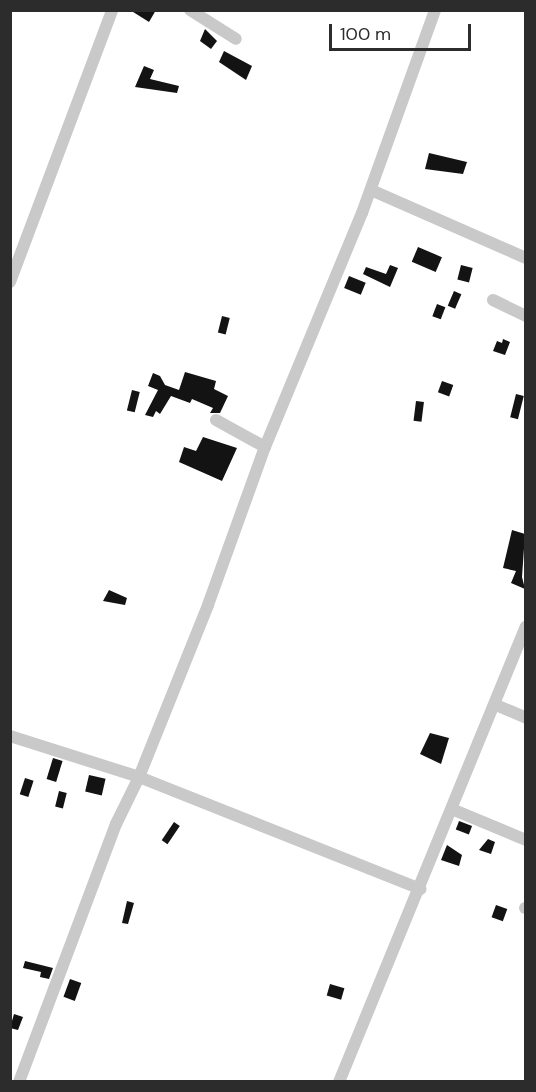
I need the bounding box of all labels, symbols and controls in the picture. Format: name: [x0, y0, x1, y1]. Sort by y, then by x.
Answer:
scale bar: [332, 12, 474, 50]
text: 100 m: [340, 22, 391, 46]

